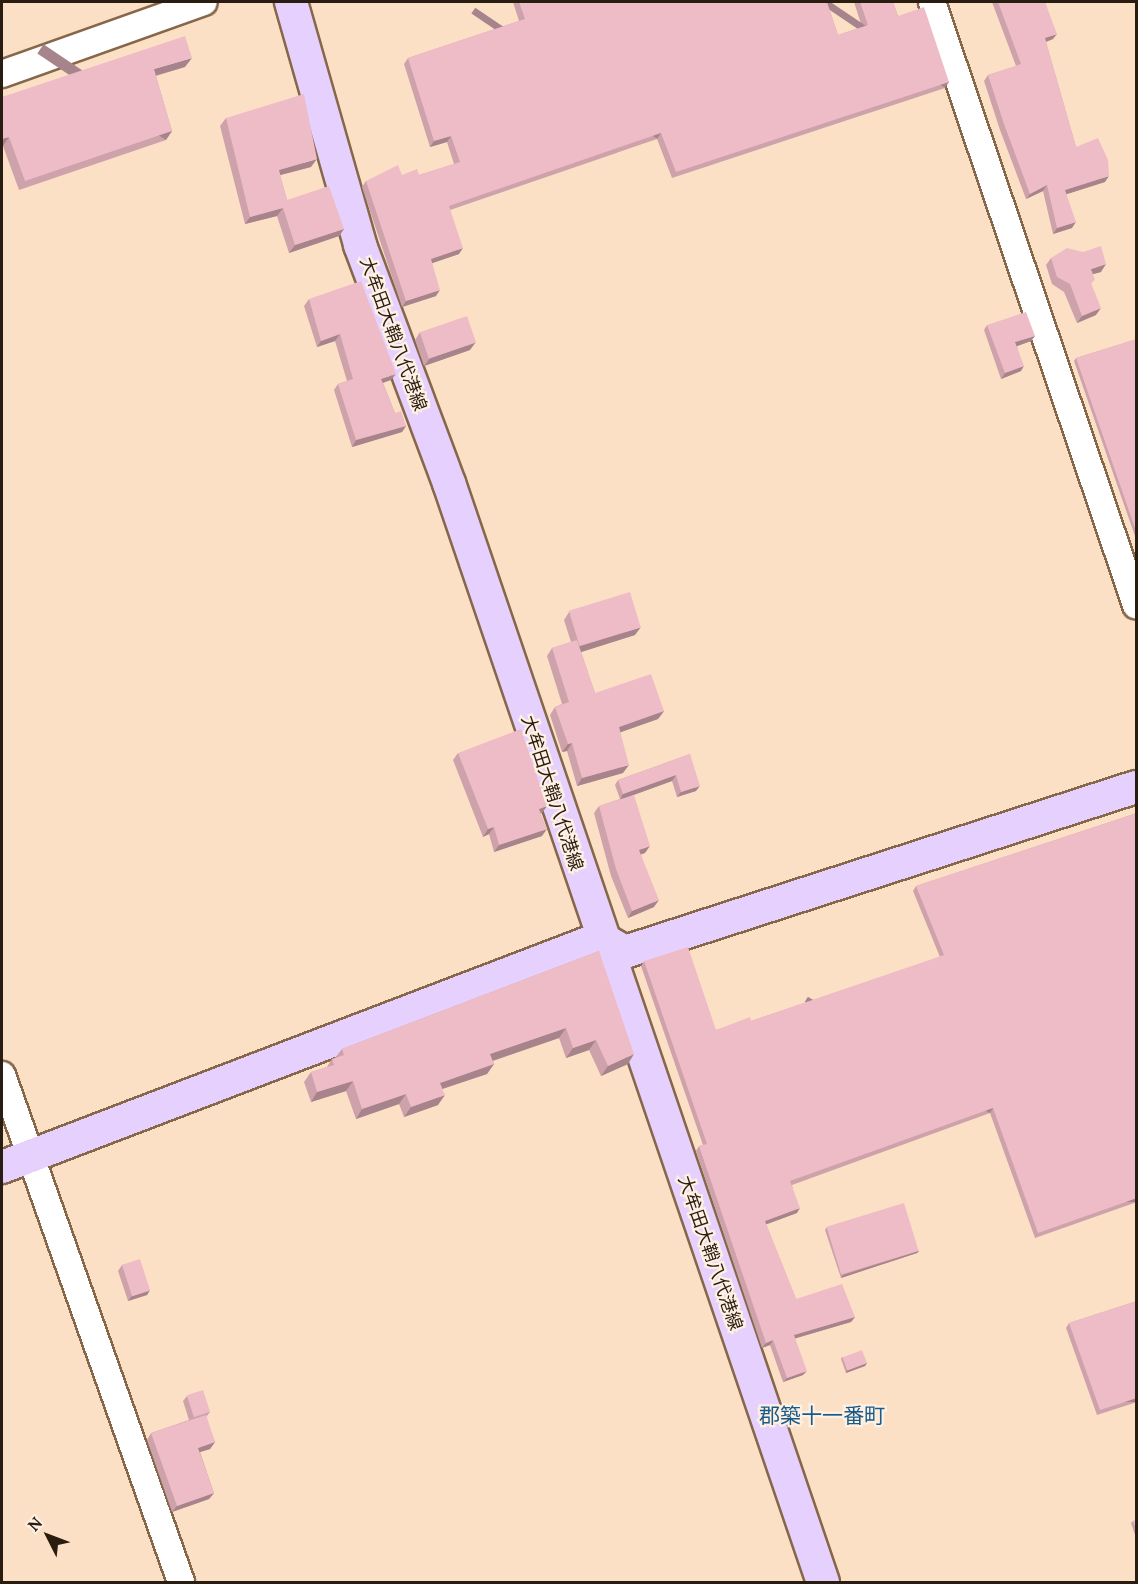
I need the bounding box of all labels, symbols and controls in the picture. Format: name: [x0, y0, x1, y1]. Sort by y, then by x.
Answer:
street label: 大牟田大鞘八代港線: [355, 254, 431, 414]
street label: 大牟田大鞘八代港線: [517, 713, 587, 873]
street label: 大牟田大鞘八代港線: [673, 1173, 747, 1333]
district label: 郡築十一番町: [759, 1403, 885, 1429]
north arrow: [18, 1506, 78, 1566]
text: N: [23, 1513, 46, 1535]

